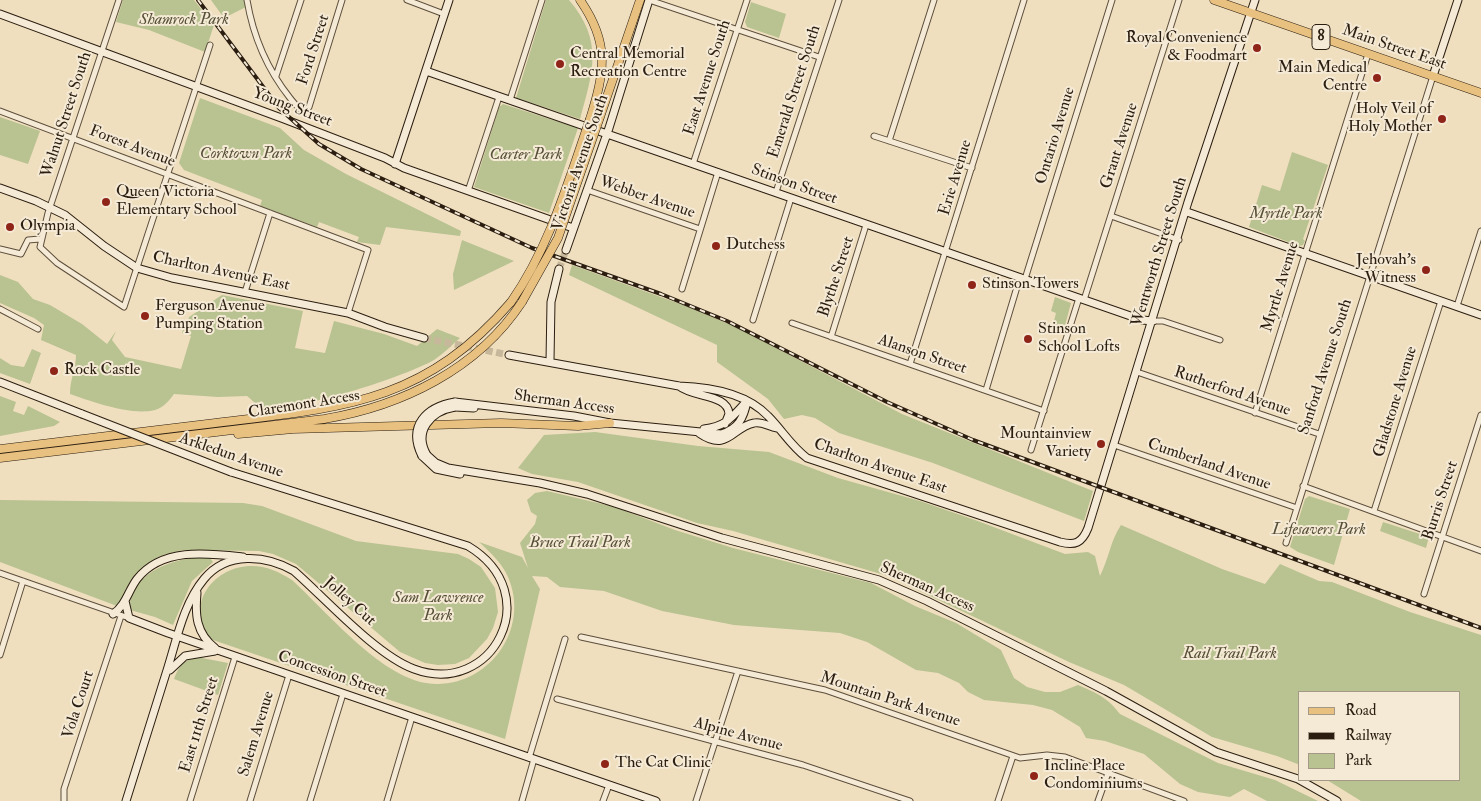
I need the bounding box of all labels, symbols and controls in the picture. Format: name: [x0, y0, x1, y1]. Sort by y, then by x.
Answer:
park label: Shamrock Park: [139, 11, 229, 31]
street label: Ford Street: [294, 12, 334, 88]
street label: East Avenue South: [680, 18, 736, 138]
street label: Main Street East: [1340, 21, 1448, 75]
street label: Emerald Street South: [764, 23, 826, 161]
road number: 8: [1312, 24, 1330, 50]
place label: Royal Convenience & Foodmart: [1126, 29, 1247, 67]
marker: Royal Convenience & Foodmart: [1251, 42, 1263, 54]
place label: Central Memorial Recreation Centre: [570, 45, 687, 83]
street label: Walnut Street South: [38, 50, 96, 180]
marker: Central Memorial Recreation Centre: [554, 58, 566, 70]
place label: Main Medical Centre: [1278, 59, 1367, 97]
marker: Main Medical Centre: [1371, 72, 1383, 84]
street label: Young Street: [250, 84, 334, 132]
street label: Ontario Avenue: [1032, 85, 1080, 187]
street label: Victoria Avenue South: [549, 92, 613, 234]
place label: Holy Veil of Holy Mother: [1348, 100, 1432, 138]
street label: Grant Avenue: [1097, 101, 1143, 191]
marker: Holy Veil of Holy Mother: [1436, 113, 1448, 125]
street label: Forest Avenue: [86, 122, 178, 172]
street label: Erie Avenue: [935, 138, 977, 218]
park label: Corktown Park: [200, 145, 292, 165]
park label: Carter Park: [490, 146, 562, 166]
street label: Stinson Street: [748, 161, 840, 209]
street label: Webber Avenue: [597, 173, 697, 223]
street label: Wentworth Street South: [1128, 175, 1192, 329]
place label: Queen Victoria Elementary School: [116, 183, 237, 221]
marker: Queen Victoria Elementary School: [100, 196, 112, 208]
park label: Myrtle Park: [1249, 205, 1323, 225]
place label: Olympia: [20, 217, 75, 237]
marker: Olympia: [4, 221, 16, 233]
street label: Blythe Street: [815, 234, 859, 320]
place label: Dutchess: [726, 236, 785, 256]
street label: Myrtle Avenue: [1258, 239, 1304, 335]
marker: Dutchess: [710, 240, 722, 252]
street label: Charlton Avenue East: [151, 248, 291, 296]
place label: Jehovah's Witness: [1356, 251, 1416, 289]
marker: Jehovah's Witness: [1420, 264, 1432, 276]
place label: Stinson Towers: [982, 275, 1079, 295]
marker: Stinson Towers: [966, 279, 978, 291]
place label: Ferguson Avenue Pumping Station: [155, 297, 265, 335]
street label: Sanford Avenue South: [1295, 297, 1357, 437]
marker: Ferguson Avenue Pumping Station: [139, 310, 151, 322]
place label: Stinson School Lofts: [1038, 320, 1120, 358]
street label: Alanson Street: [875, 331, 969, 379]
marker: Stinson School Lofts: [1022, 333, 1034, 345]
street label: Gladstone Avenue: [1370, 344, 1422, 460]
place label: Rock Castle: [64, 361, 140, 381]
street label: Rutherford Avenue: [1171, 363, 1293, 421]
marker: Rock Castle: [48, 365, 60, 377]
street label: Sherman Access: [513, 386, 615, 420]
street label: Claremont Access: [247, 387, 361, 423]
place label: Mountainview Variety: [1000, 425, 1091, 463]
street label: Arkledun Avenue: [177, 429, 285, 483]
street label: Charlton Avenue East: [811, 435, 949, 499]
street label: Cumberland Avenue: [1145, 435, 1273, 495]
marker: Mountainview Variety: [1095, 438, 1107, 450]
street label: Burris Street: [1419, 459, 1463, 543]
park label: Lifesavers Park: [1272, 521, 1366, 541]
park label: Bruce Trail Park: [529, 534, 631, 554]
street label: Sherman Access: [877, 559, 977, 617]
street label: Jolley Cut: [319, 573, 379, 631]
park label: Sam Lawrence Park: [393, 589, 483, 627]
park label: Rail Trail Park: [1183, 645, 1277, 665]
street label: Concession Street: [275, 647, 389, 703]
street label: Mountain Park Avenue: [818, 668, 962, 732]
street label: Vola Court: [59, 669, 99, 741]
street label: East 11th Street: [176, 675, 224, 775]
street label: Salem Avenue: [235, 689, 279, 779]
legend: [1298, 691, 1461, 781]
text: Road: [1345, 701, 1376, 720]
street label: Alpine Avenue: [691, 714, 785, 756]
text: Railway: [1345, 726, 1391, 745]
text: Park: [1345, 751, 1372, 770]
place label: The Cat Clinic: [615, 754, 711, 774]
place label: Incline Place Condominiums: [1044, 757, 1142, 795]
marker: The Cat Clinic: [599, 758, 611, 770]
marker: Incline Place Condominiums: [1028, 770, 1040, 782]

